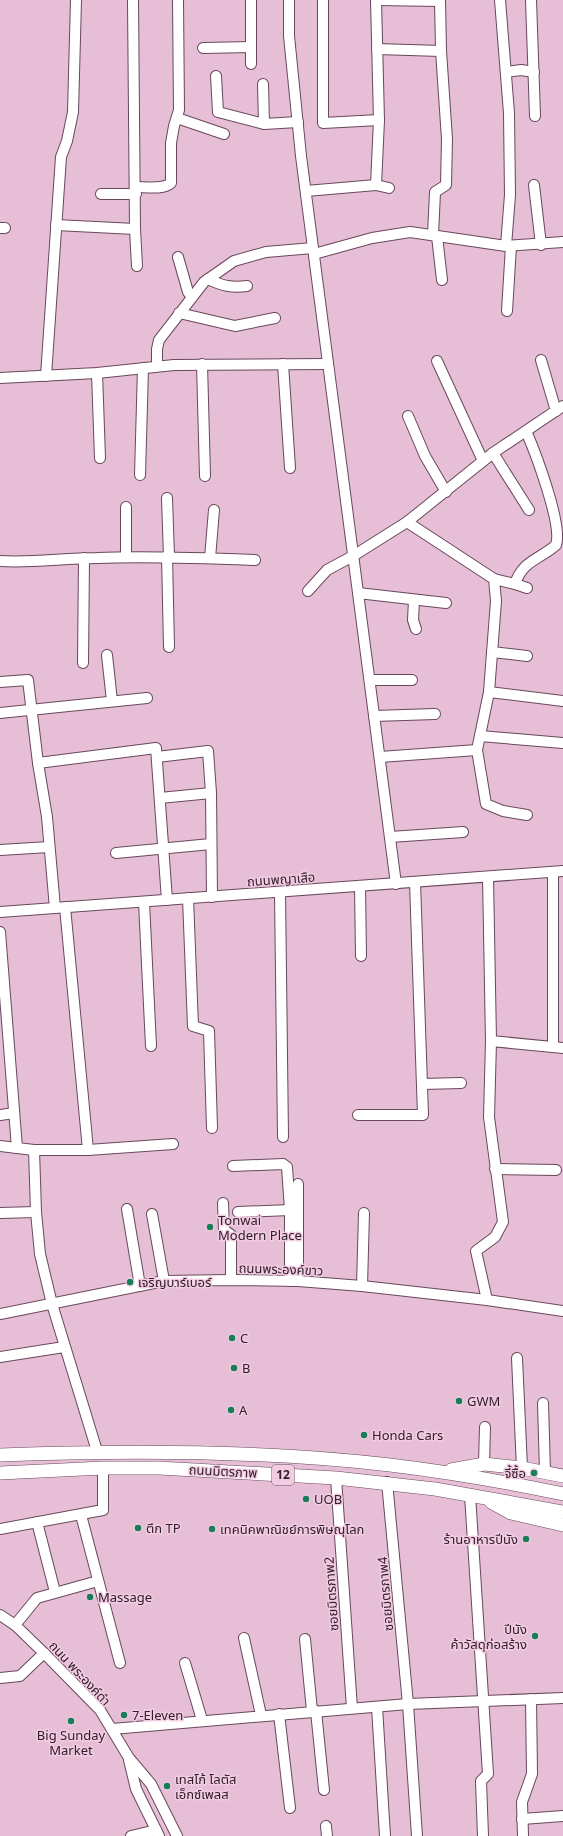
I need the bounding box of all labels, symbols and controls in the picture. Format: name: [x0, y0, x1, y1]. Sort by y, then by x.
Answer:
street label: ถนนพญาเสือ: [246, 868, 316, 890]
place label: Tonwai Modern Place: [218, 1211, 302, 1244]
marker: Tonwai Modern Place: [205, 1222, 215, 1232]
street label: ถนนพระองค์ขาว: [238, 1259, 324, 1279]
place label: เจริญบาร์เบอร์: [138, 1273, 212, 1291]
marker: เจริญบาร์เบอร์: [125, 1277, 135, 1287]
place label: C: [240, 1329, 248, 1347]
marker: C: [227, 1333, 237, 1343]
place label: B: [242, 1359, 250, 1377]
marker: B: [229, 1363, 239, 1373]
place label: GWM: [467, 1392, 500, 1410]
marker: GWM: [454, 1396, 464, 1406]
place label: A: [239, 1401, 248, 1419]
marker: A: [226, 1405, 236, 1415]
place label: Honda Cars: [372, 1426, 443, 1444]
marker: Honda Cars: [359, 1430, 369, 1440]
street label: ถนนมิตรภาพ: [188, 1460, 258, 1482]
place label: จี้ซื้อ: [504, 1464, 526, 1482]
road number: 12: [272, 1465, 294, 1485]
marker: จี้ซื้อ: [529, 1468, 539, 1478]
place label: UOB: [314, 1490, 342, 1508]
marker: UOB: [301, 1494, 311, 1504]
place label: ตึก TP: [146, 1519, 181, 1537]
place label: เทคนิคพาณิชย์การพิษณุโลก: [220, 1520, 364, 1538]
marker: ตึก TP: [133, 1523, 143, 1533]
marker: เทคนิคพาณิชย์การพิษณุโลก: [207, 1524, 217, 1534]
place label: ร้านอาหารปีนัง: [444, 1530, 518, 1548]
marker: ร้านอาหารปีนัง: [521, 1534, 531, 1544]
street label: ซอยมิตรภาพ2: [319, 1556, 343, 1632]
street label: ซอยมิตรภาพ4: [373, 1556, 397, 1632]
place label: Massage: [98, 1588, 152, 1606]
marker: Massage: [85, 1592, 95, 1602]
place label: ปีนัง ค้าวัสดุก่อสร้าง: [451, 1620, 527, 1653]
marker: ปีนัง ค้าวัสดุก่อสร้าง: [530, 1631, 540, 1641]
street label: ถนน พระองค์ดำ: [45, 1637, 115, 1709]
place label: 7-Eleven: [132, 1706, 183, 1724]
marker: 7-Eleven: [119, 1710, 129, 1720]
marker: Big Sunday Market: [66, 1716, 76, 1726]
place label: Big Sunday Market: [37, 1726, 106, 1759]
place label: เทสโก้ โลตัส เอ็กซ์เพลส: [175, 1770, 236, 1803]
marker: เทสโก้ โลตัส เอ็กซ์เพลส: [162, 1781, 172, 1791]

